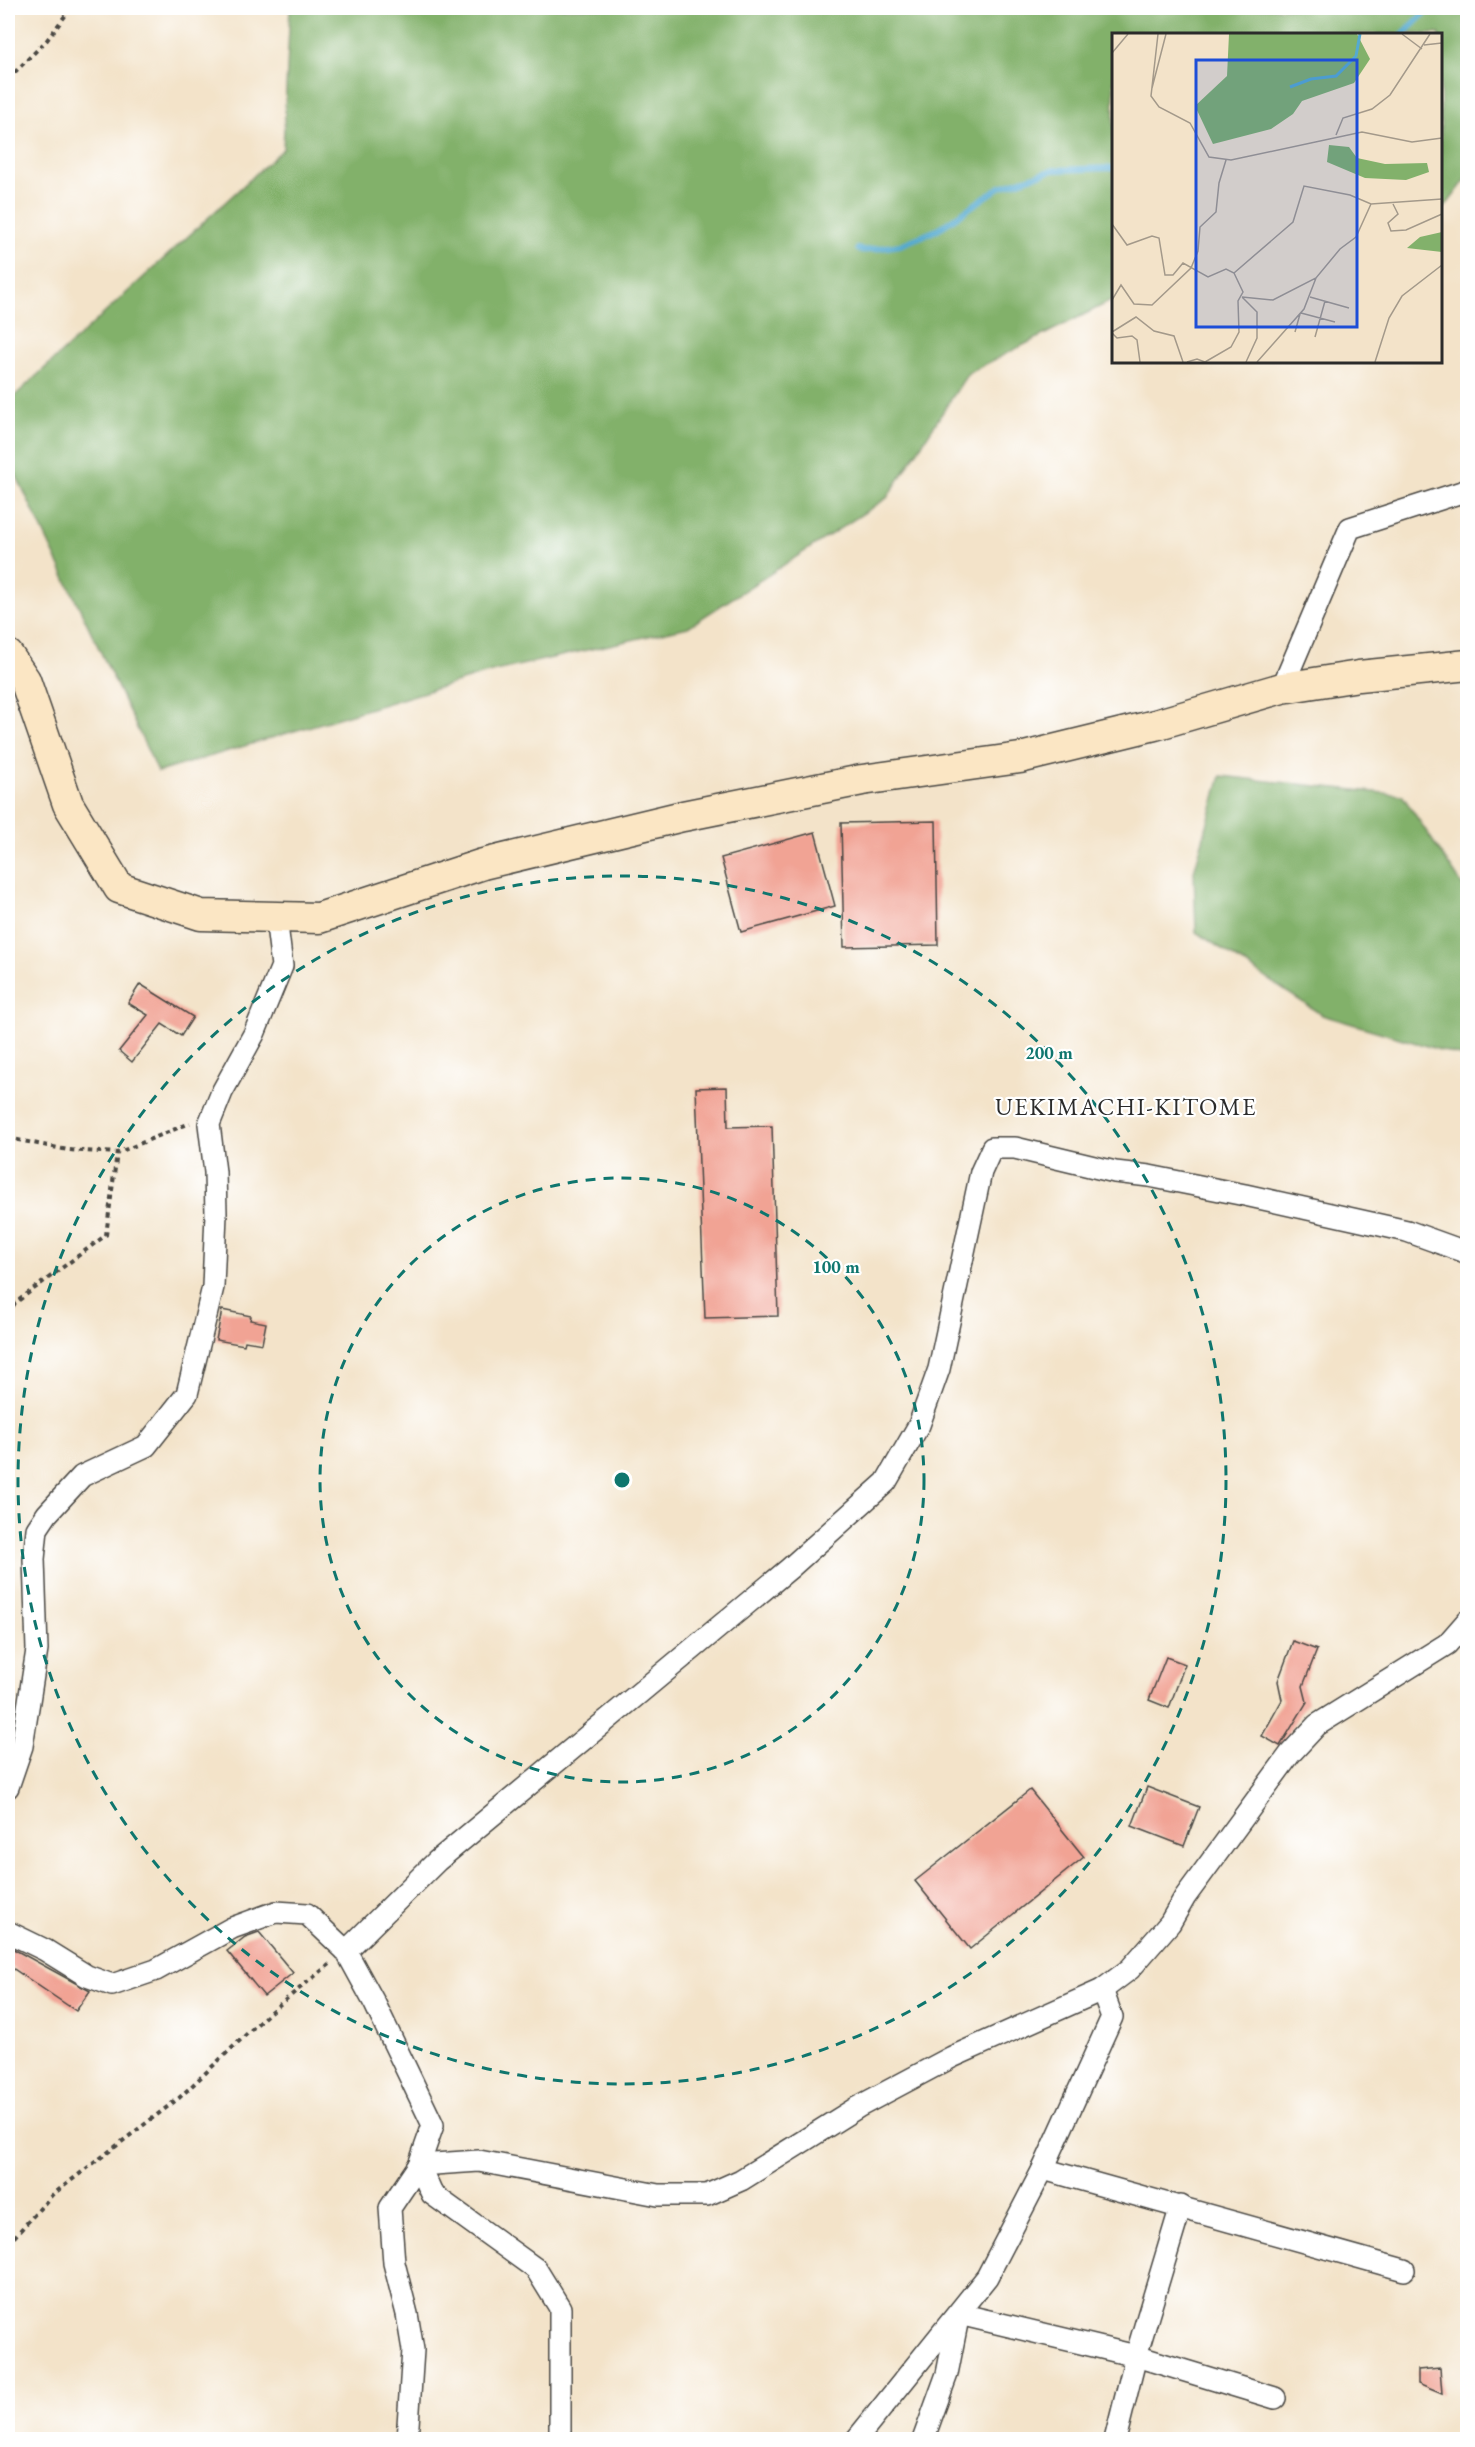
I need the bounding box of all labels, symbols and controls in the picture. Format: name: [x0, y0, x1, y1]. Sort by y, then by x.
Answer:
inset map: [1112, 33, 1442, 363]
text: 200 m: [1025, 1041, 1073, 1064]
district label: UEKIMACHI-KITOME: [995, 1091, 1257, 1122]
text: 100 m: [812, 1255, 860, 1278]
centre of rings: [612, 1470, 632, 1490]

